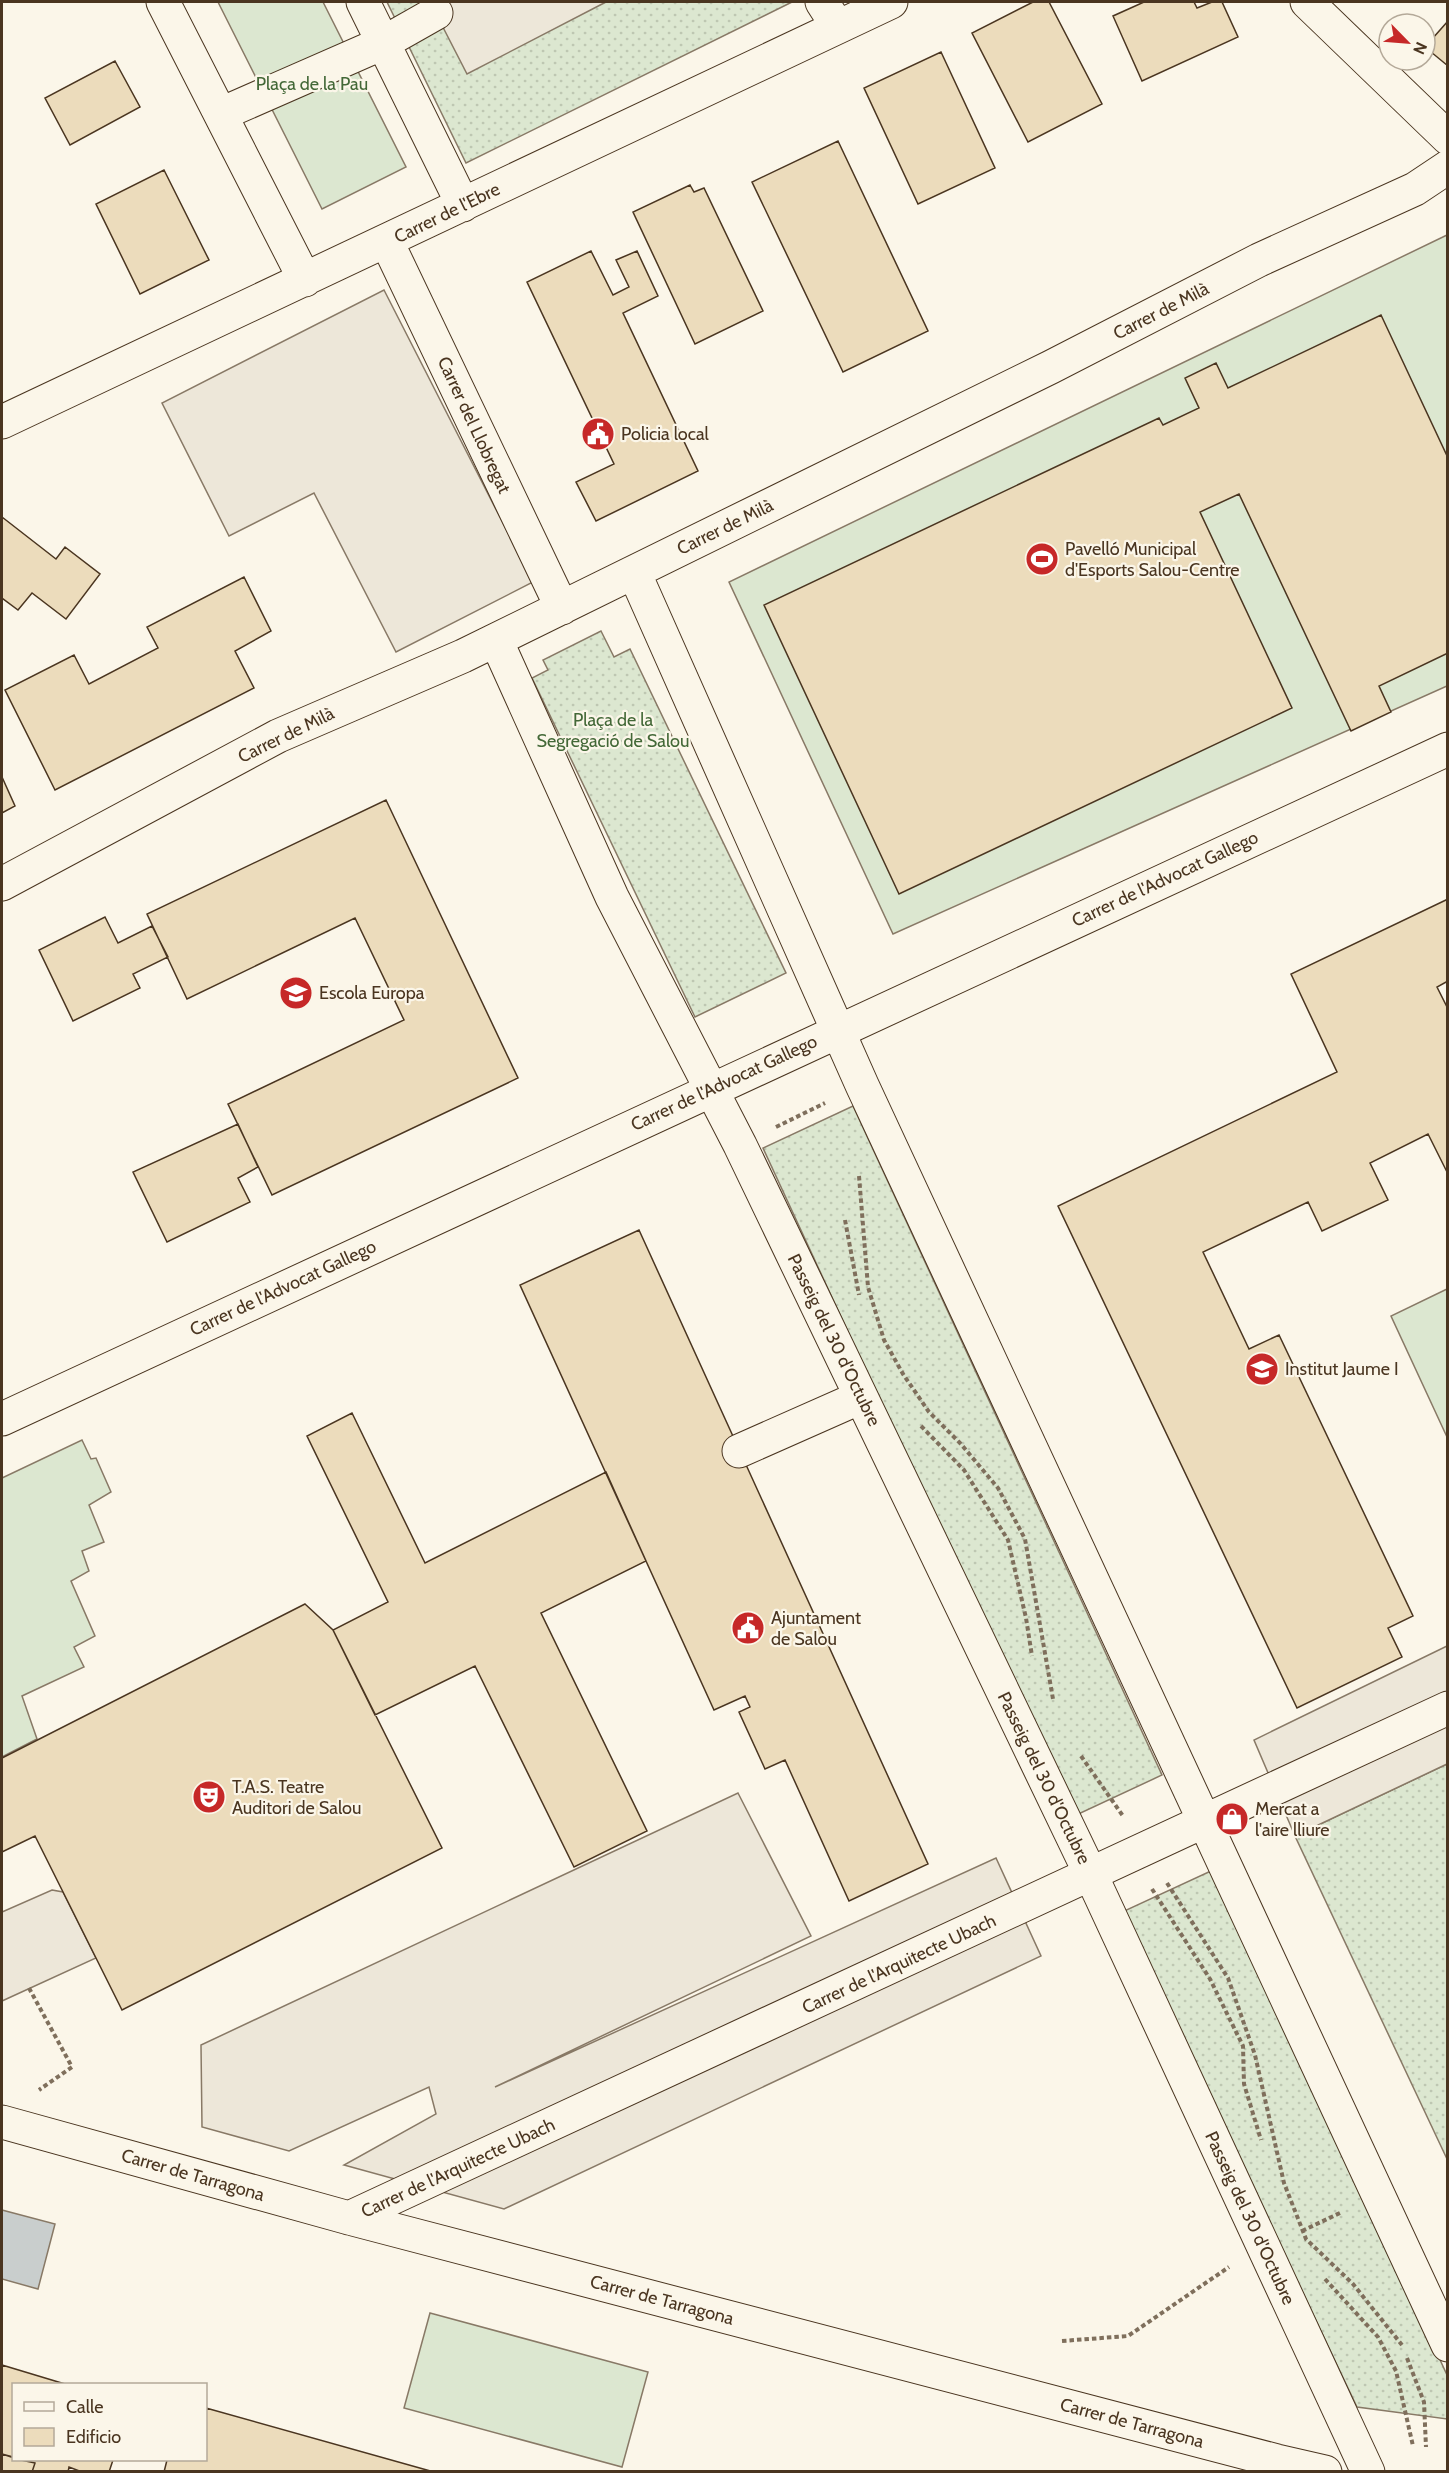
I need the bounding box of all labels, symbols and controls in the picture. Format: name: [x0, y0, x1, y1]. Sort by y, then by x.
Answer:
north arrow: [1377, 12, 1437, 72]
text: N: [1409, 39, 1431, 57]
park label: Plaça de la Pau: [256, 73, 368, 95]
street label: Carrer de l'Ebre: [391, 178, 503, 248]
street label: Carrer de Milà: [1110, 277, 1213, 344]
street label: Carrer del Llobregat: [433, 353, 515, 497]
public building icon: Policia local: [580, 416, 616, 452]
place label: Policia local: [621, 423, 710, 445]
street label: Carrer de Milà: [673, 494, 777, 560]
place label: Pavelló Municipal d'Esports Salou-Centre: [1065, 538, 1240, 581]
sports icon: Pavelló Municipal d'Esports Salou-Centre: [1024, 541, 1060, 577]
street label: Carrer de Milà: [234, 702, 338, 768]
park label: Plaça de la Segregació de Salou: [537, 709, 689, 752]
street label: Carrer de l'Advocat Gallego: [1068, 826, 1262, 932]
school or university icon: Escola Europa: [278, 975, 314, 1011]
place label: Escola Europa: [319, 982, 425, 1004]
street label: Carrer de l'Advocat Gallego: [627, 1030, 821, 1136]
street label: Carrer de l'Advocat Gallego: [186, 1235, 380, 1341]
street label: Passeig del 30 d'Octubre: [783, 1250, 885, 1430]
school or university icon: Institut Jaume I: [1244, 1351, 1280, 1387]
place label: Institut Jaume I: [1285, 1358, 1399, 1380]
place label: Ajuntament de Salou: [771, 1607, 861, 1650]
public building icon: Ajuntament de Salou: [730, 1610, 766, 1646]
street label: Passeig del 30 d'Octubre: [993, 1688, 1095, 1868]
place label: T.A.S. Teatre Auditori de Salou: [232, 1776, 361, 1819]
theatre icon: T.A.S. Teatre Auditori de Salou: [191, 1779, 227, 1815]
place label: Mercat a l'aire lliure: [1255, 1798, 1330, 1841]
shop icon: Mercat a l'aire lliure: [1214, 1801, 1250, 1837]
street label: Carrer de l'Arquitecte Ubach: [799, 1909, 999, 2019]
street label: Carrer de l'Arquitecte Ubach: [358, 2113, 558, 2223]
street label: Passeig del 30 d'Octubre: [1200, 2128, 1300, 2308]
street label: Carrer de Tarragona: [119, 2144, 267, 2206]
street label: Carrer de Tarragona: [588, 2270, 737, 2330]
legend: [12, 2383, 207, 2461]
street label: Carrer de Tarragona: [1058, 2393, 1207, 2453]
text: Calle: [66, 2396, 103, 2418]
text: Edificio: [66, 2426, 121, 2448]

